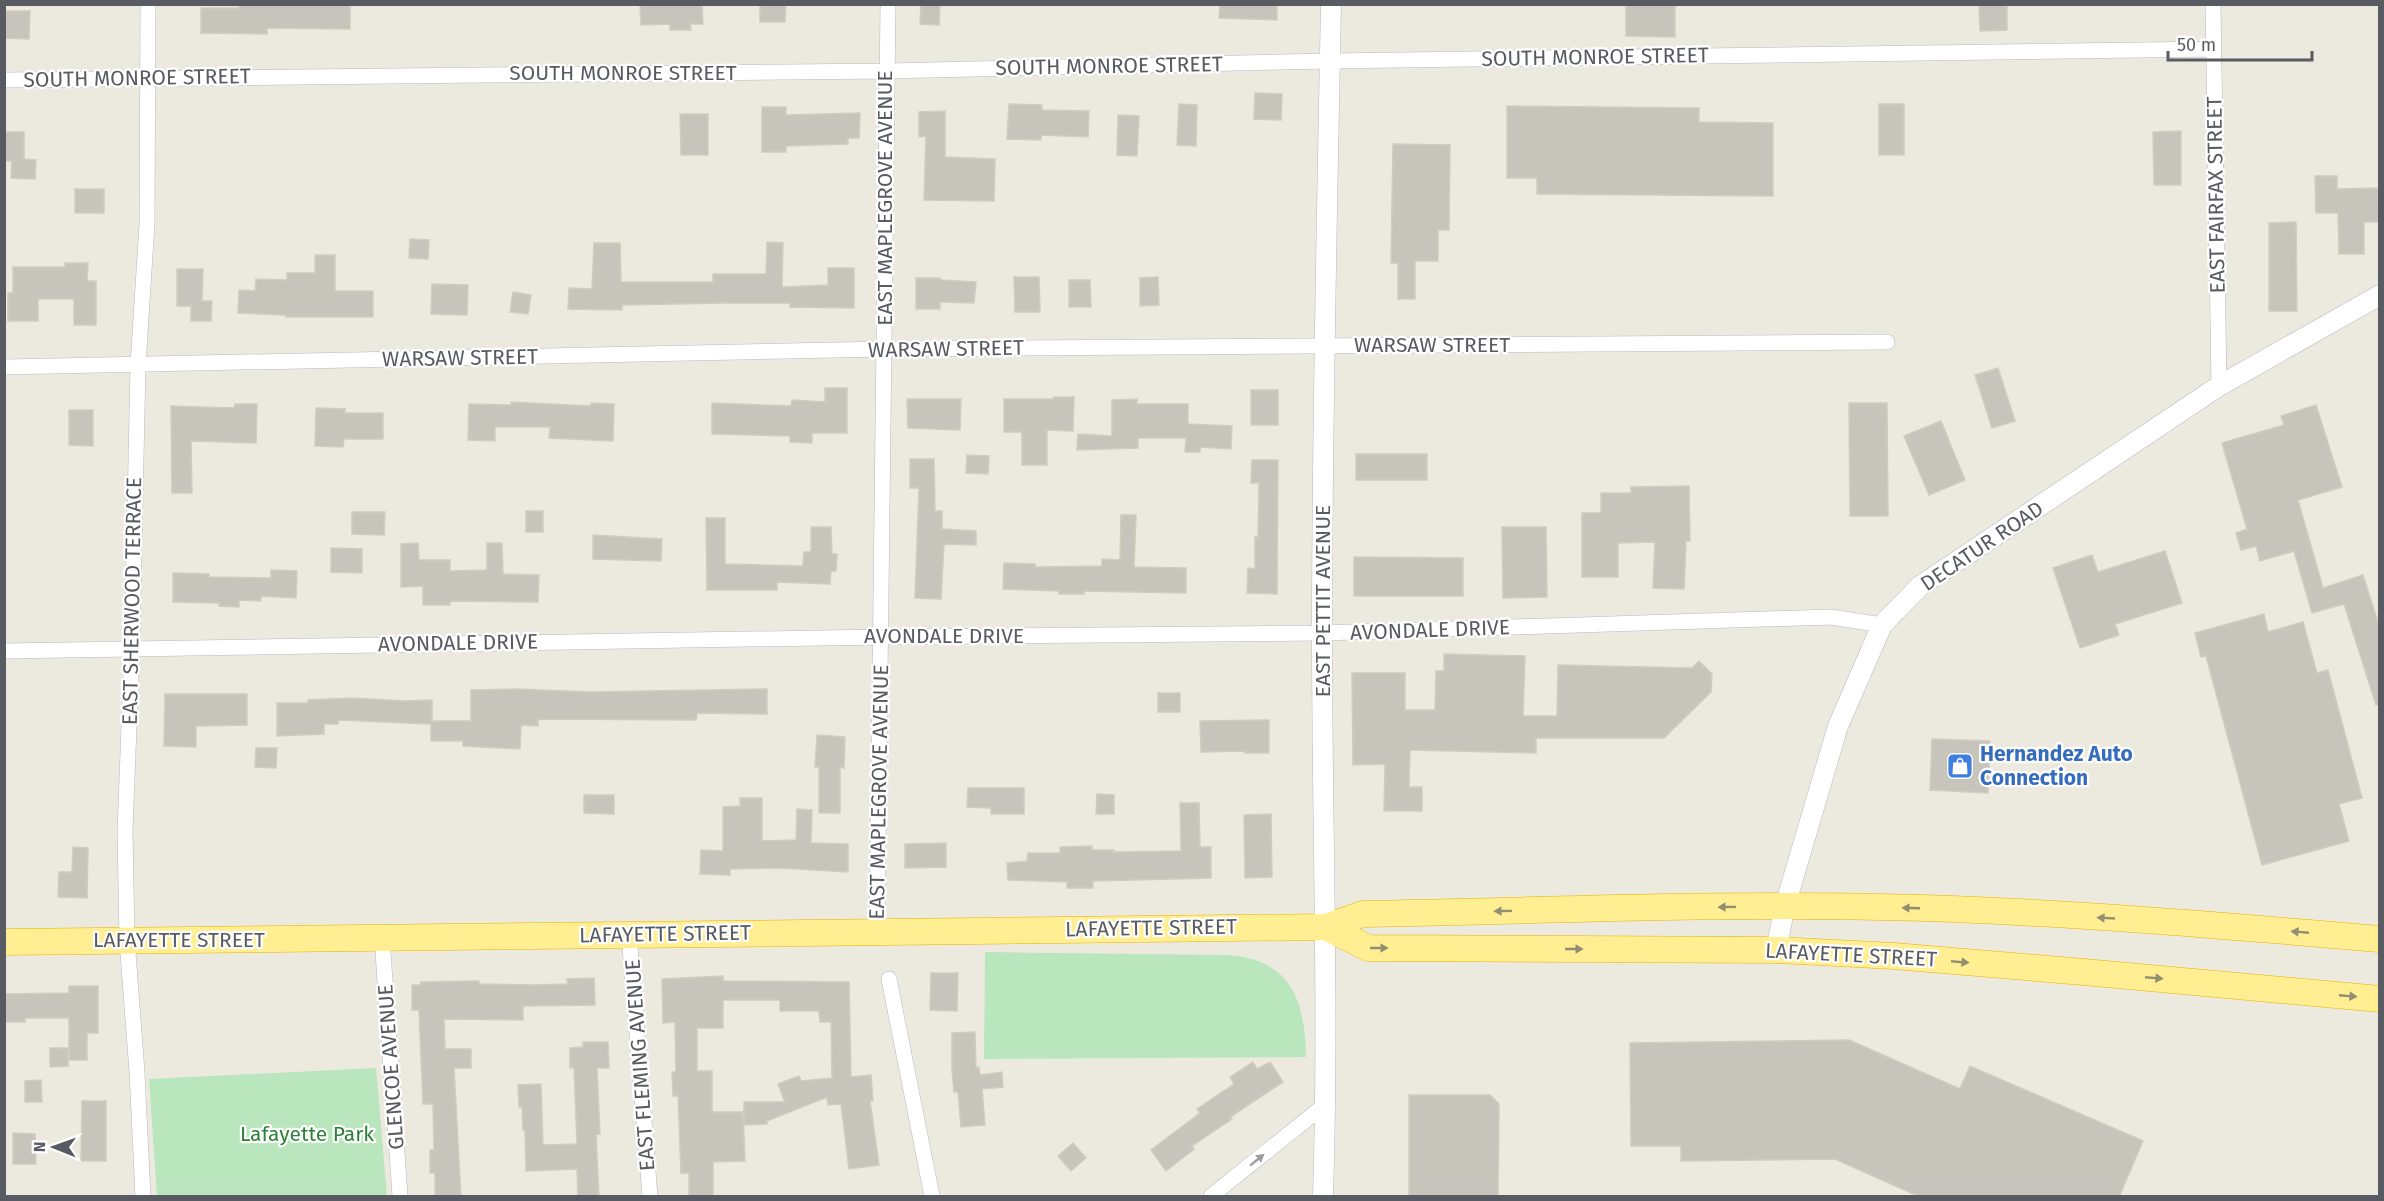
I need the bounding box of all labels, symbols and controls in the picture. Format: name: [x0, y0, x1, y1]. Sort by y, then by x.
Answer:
scale bar: [2168, 24, 2312, 62]
text: 50 m: [2177, 34, 2216, 56]
street label: SOUTH MONROE STREET: [1481, 42, 1709, 72]
street label: SOUTH MONROE STREET: [995, 51, 1223, 81]
street label: SOUTH MONROE STREET: [509, 60, 737, 86]
street label: SOUTH MONROE STREET: [23, 63, 251, 93]
street label: EAST MAPLEGROVE AVENUE: [872, 70, 898, 326]
street label: EAST FAIRFAX STREET: [2201, 96, 2231, 294]
street label: WARSAW STREET: [1354, 332, 1510, 358]
street label: WARSAW STREET: [868, 335, 1024, 363]
street label: WARSAW STREET: [382, 344, 538, 372]
street label: EAST SHERWOOD TERRACE: [117, 477, 147, 725]
street label: DECATUR ROAD: [1916, 495, 2048, 597]
street label: EAST PETTIT AVENUE: [1310, 505, 1336, 697]
street label: AVONDALE DRIVE: [1350, 614, 1510, 646]
street label: AVONDALE DRIVE: [864, 623, 1024, 649]
street label: AVONDALE DRIVE: [378, 629, 538, 657]
street label: EAST MAPLEGROVE AVENUE: [864, 664, 894, 920]
place label: Hernandez Auto Connection: [1980, 741, 2133, 791]
shop icon: Hernandez Auto Connection: [1945, 751, 1975, 781]
one-way arrow: [1717, 902, 1736, 912]
one-way arrow: [1902, 904, 1921, 913]
one-way arrow: [1493, 907, 1512, 916]
street label: LAFAYETTE STREET: [1065, 913, 1237, 942]
one-way arrow: [2096, 913, 2115, 922]
street label: LAFAYETTE STREET: [579, 919, 751, 948]
street label: LAFAYETTE STREET: [93, 927, 265, 953]
one-way arrow: [2291, 927, 2310, 937]
street label: LAFAYETTE STREET: [1764, 938, 1938, 972]
one-way arrow: [1370, 943, 1389, 953]
one-way arrow: [1565, 944, 1584, 954]
one-way arrow: [1950, 957, 1969, 966]
street label: EAST FLEMING AVENUE: [620, 958, 660, 1172]
one-way arrow: [2145, 973, 2164, 983]
street label: GLENCOE AVENUE: [372, 983, 410, 1151]
one-way arrow: [2339, 991, 2358, 1001]
north arrow: [24, 1117, 84, 1177]
park label: Lafayette Park: [240, 1121, 374, 1147]
text: N: [30, 1141, 49, 1152]
one-way arrow: [1249, 1154, 1264, 1166]

